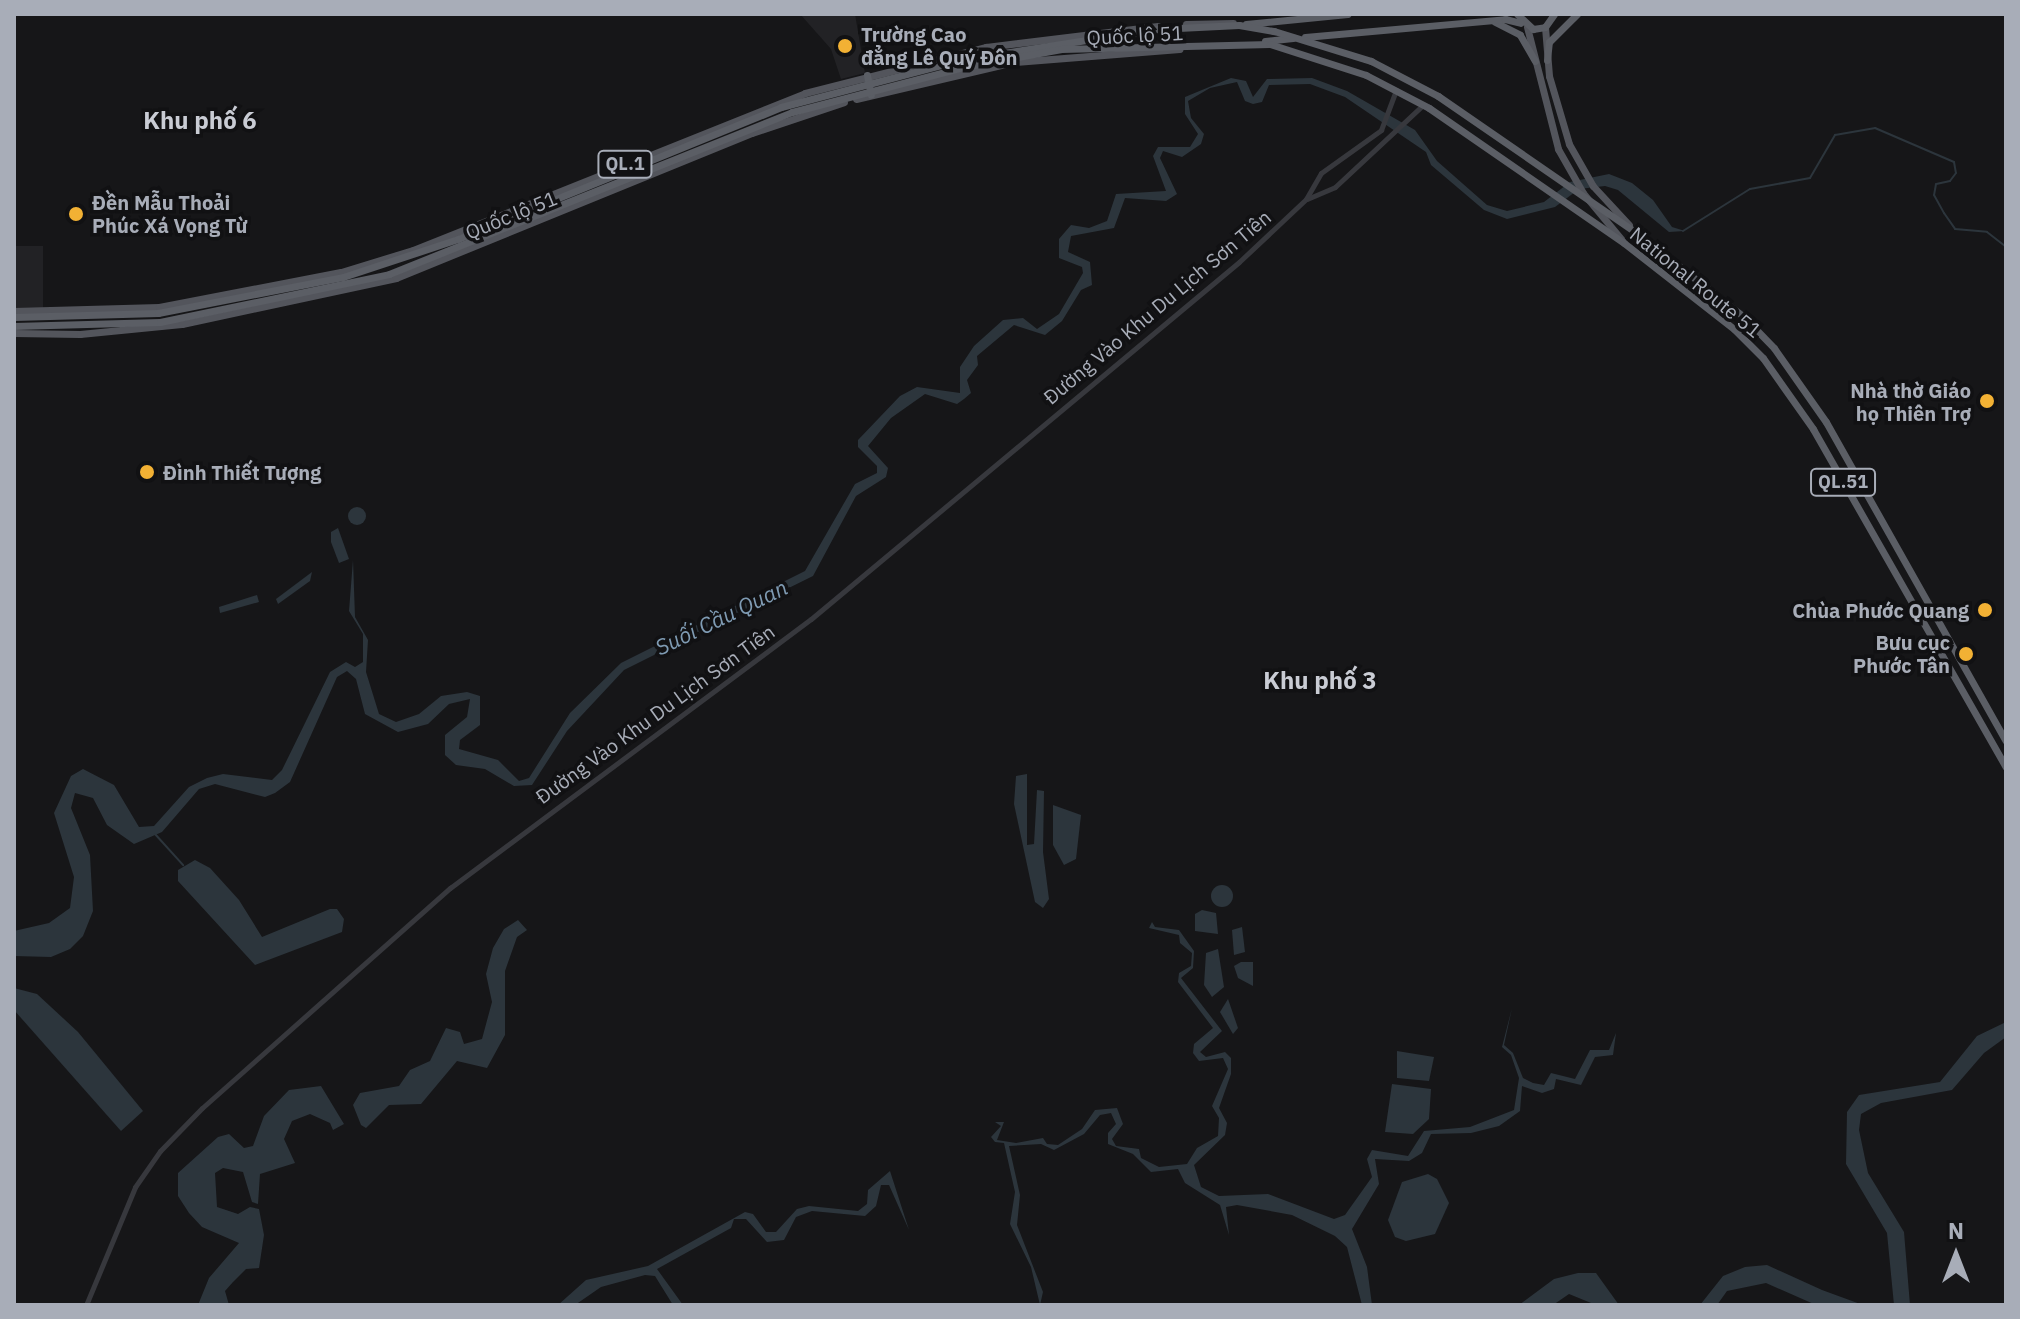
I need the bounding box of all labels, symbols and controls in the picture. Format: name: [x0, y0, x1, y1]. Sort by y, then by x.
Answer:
street label: Quốc lộ 51: [1086, 20, 1184, 50]
place label: Trường Cao đẳng Lê Quý Đôn: [861, 22, 1017, 69]
marker: Trường Cao đẳng Lê Quý Đôn: [836, 37, 854, 55]
district label: Khu phố 6: [143, 107, 257, 135]
road number: QL.1: [597, 150, 653, 178]
street label: Quốc lộ 51: [462, 186, 560, 244]
place label: Đền Mẫu Thoải Phúc Xá Vọng Từ: [92, 190, 247, 237]
marker: Đền Mẫu Thoải Phúc Xá Vọng Từ: [67, 205, 85, 223]
street label: Đường Vào Khu Du Lịch Sơn Tiên: [1038, 205, 1276, 409]
street label: National Route 51: [1626, 222, 1766, 342]
place label: Nhà thờ Giáo họ Thiên Trợ: [1850, 378, 1971, 425]
marker: Nhà thờ Giáo họ Thiên Trợ: [1978, 392, 1996, 410]
place label: Đình Thiết Tượng: [163, 460, 321, 484]
marker: Đình Thiết Tượng: [138, 463, 156, 481]
road number: QL.51: [1809, 468, 1877, 496]
water label: Suối Cầu Quan: [650, 574, 792, 660]
place label: Chùa Phước Quang: [1792, 598, 1969, 622]
marker: Chùa Phước Quang: [1976, 601, 1994, 619]
street label: Đường Vào Khu Du Lịch Sơn Tiên: [531, 619, 779, 809]
place label: Bưu cục Phước Tân: [1853, 630, 1950, 677]
marker: Bưu cục Phước Tân: [1957, 645, 1975, 663]
district label: Khu phố 3: [1263, 667, 1377, 695]
north arrow: [1916, 1215, 1996, 1295]
text: N: [1948, 1216, 1964, 1245]

